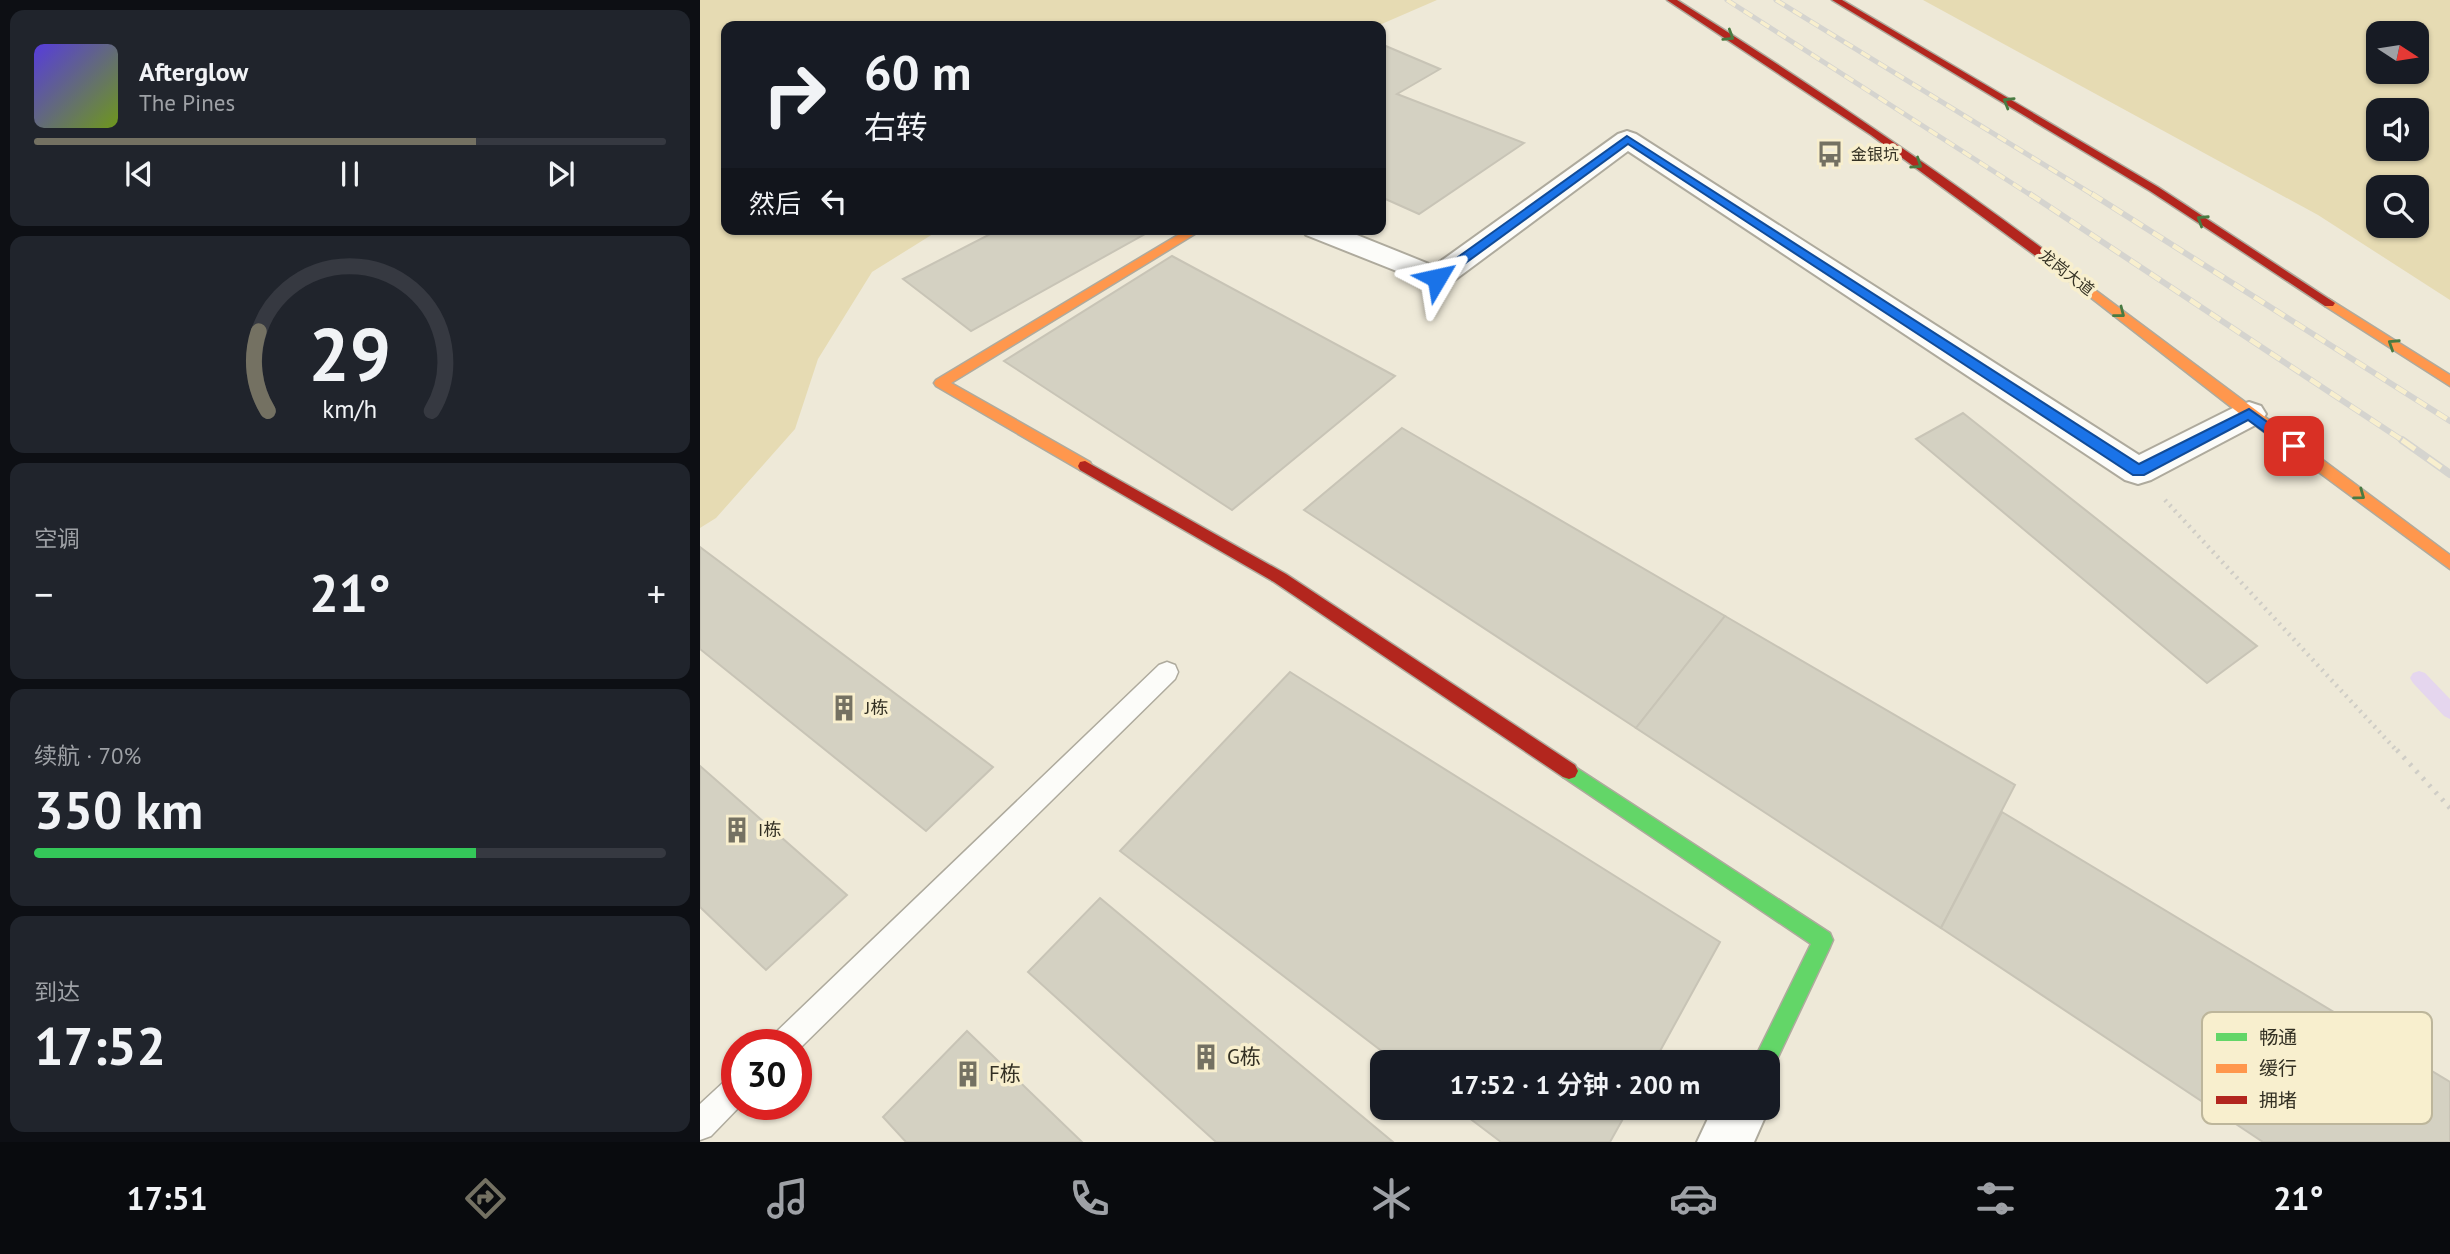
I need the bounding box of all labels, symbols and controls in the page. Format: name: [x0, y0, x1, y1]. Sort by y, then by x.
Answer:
north arrow: [2366, 21, 2429, 84]
map controls: [2366, 21, 2429, 238]
one-way arrow: [1721, 28, 1734, 41]
text: 60 m: [864, 40, 971, 104]
icon: right: [749, 49, 840, 140]
text: Afterglow: [139, 55, 248, 88]
text: The Pines: [139, 88, 235, 117]
one-way arrow: [2002, 97, 2015, 110]
button: sound: [2366, 98, 2429, 161]
text: 右转: [864, 106, 928, 148]
bus stop icon: 金银坑: [1815, 139, 1845, 169]
place label: 金银坑: [1851, 144, 1899, 164]
icon: previous: [120, 155, 158, 193]
icon: pause: [331, 155, 369, 193]
icon: next: [542, 155, 580, 193]
one-way arrow: [1909, 155, 1922, 168]
button: search: [2366, 175, 2429, 238]
icon: left: [815, 182, 853, 220]
text: 然后: [749, 187, 801, 220]
one-way arrow: [2197, 216, 2210, 229]
position arrow: [1400, 241, 1474, 315]
street label: 龙岗大道: [2036, 244, 2098, 300]
one-way arrow: [2112, 305, 2124, 318]
text: 29: [309, 307, 391, 401]
one-way arrow: [2387, 339, 2400, 352]
text: km/h: [323, 392, 377, 424]
pin: [2264, 416, 2324, 476]
icon: arrive: [2275, 427, 2313, 465]
one-way arrow: [2352, 487, 2365, 499]
text: 空调: [34, 524, 80, 553]
text: 21°: [309, 559, 391, 626]
text: −: [34, 569, 53, 618]
text: +: [647, 569, 666, 618]
building icon: J栋: [829, 693, 859, 723]
place label: J栋: [864, 696, 888, 719]
text: 续航 · 70%: [34, 741, 141, 770]
text: 350 km: [34, 776, 203, 843]
building icon: I栋: [722, 815, 752, 845]
place label: I栋: [758, 818, 781, 841]
text: 到达: [34, 977, 80, 1006]
text: 17:52: [34, 1012, 166, 1079]
legend: [2202, 1012, 2432, 1124]
text: 畅通: [2259, 1025, 2297, 1049]
speed limit sign: 30: [721, 1029, 812, 1120]
building icon: G栋: [1191, 1042, 1221, 1072]
place label: G栋: [1227, 1043, 1261, 1070]
text: 缓行: [2259, 1056, 2297, 1080]
building icon: F栋: [953, 1059, 983, 1089]
place label: F栋: [989, 1060, 1021, 1087]
text: 17:52 · 1 分钟 · 200 m: [1450, 1068, 1700, 1101]
text: 拥堵: [2259, 1088, 2297, 1112]
icon: directions: [461, 1174, 510, 1223]
icon: music: [763, 1174, 812, 1223]
icon: phone: [1065, 1174, 1114, 1223]
icon: climate: [1367, 1174, 1416, 1223]
icon: car: [1669, 1174, 1718, 1223]
icon: filters: [1971, 1174, 2020, 1223]
text: 17:51: [127, 1177, 208, 1219]
text: 21°: [2273, 1177, 2323, 1219]

